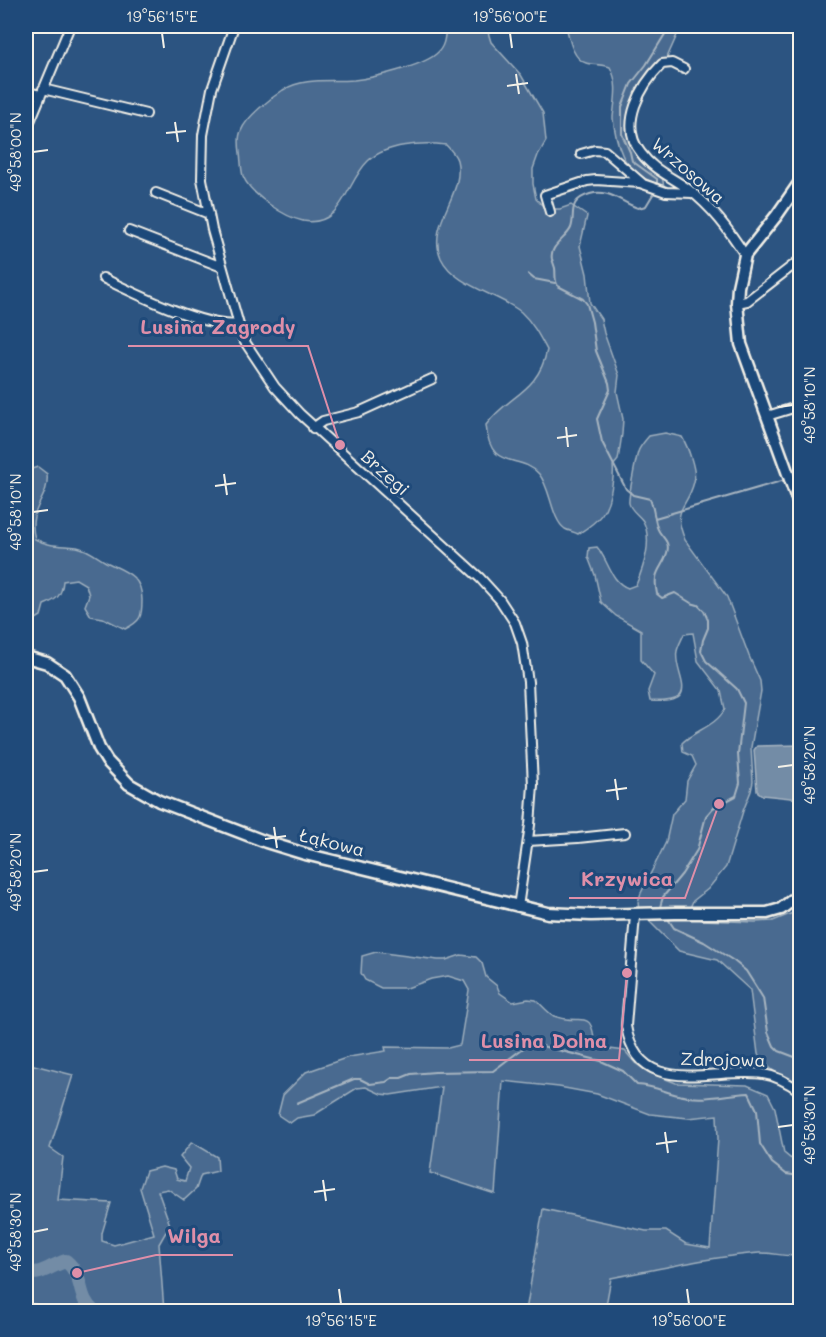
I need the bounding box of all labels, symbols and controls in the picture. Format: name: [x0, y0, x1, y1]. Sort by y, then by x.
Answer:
text: 19°56'15"E: [126, 6, 198, 26]
text: 19°56'00"E: [473, 6, 548, 26]
text: 49°58'00"N: [5, 112, 25, 192]
street label: Wrzosowa: [647, 132, 731, 209]
callout: Lusina Zagrody: [128, 308, 308, 346]
text: Lusina Zagrody: [140, 313, 296, 339]
text: 49°58'10"N: [799, 367, 819, 443]
street label: Brzegi: [356, 444, 415, 500]
text: 49°58'10"N: [5, 474, 25, 550]
text: 49°58'20"N: [799, 726, 819, 804]
street label: Łąkowa: [297, 822, 367, 862]
text: 49°58'20"N: [5, 833, 25, 911]
callout: Krzywica: [569, 860, 685, 898]
text: Krzywica: [581, 865, 673, 891]
callout: Lusina Dolna: [469, 1022, 619, 1060]
text: Lusina Dolna: [481, 1027, 607, 1053]
street label: Zdrojowa: [680, 1046, 766, 1072]
text: 49°58'30"N: [799, 1086, 819, 1165]
text: 49°58'30"N: [5, 1193, 25, 1272]
callout: Wilga: [156, 1217, 233, 1255]
text: Wilga: [167, 1222, 221, 1248]
text: 19°56'15"E: [305, 1310, 377, 1330]
text: 19°56'00"E: [652, 1310, 727, 1330]

